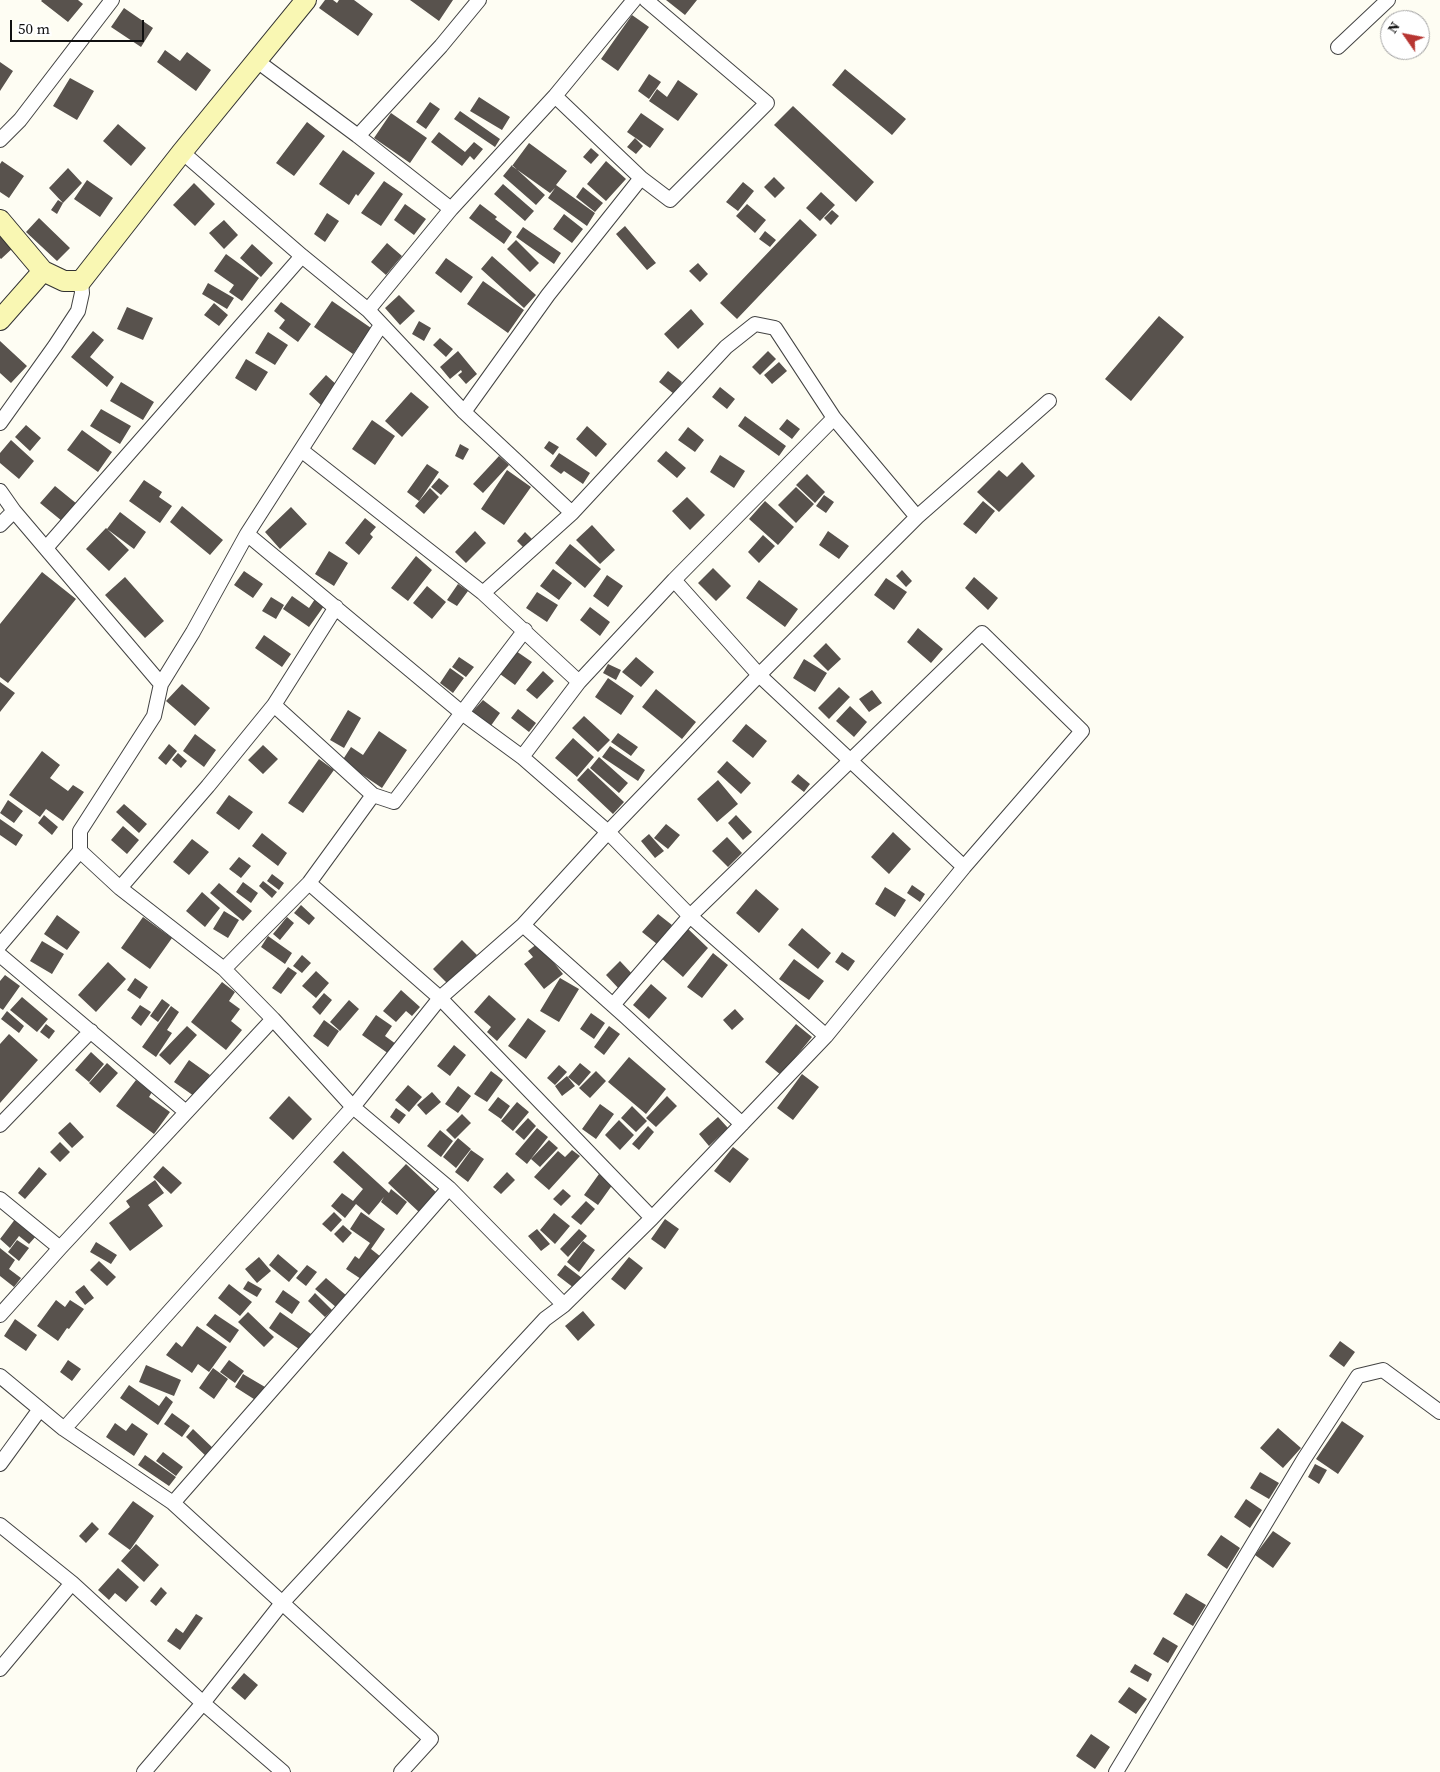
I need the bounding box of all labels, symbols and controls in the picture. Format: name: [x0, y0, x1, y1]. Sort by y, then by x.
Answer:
scale bar: [12, 10, 146, 42]
north arrow: [1380, 10, 1430, 60]
text: 50 m: [18, 18, 50, 39]
text: N: [1382, 18, 1404, 37]

